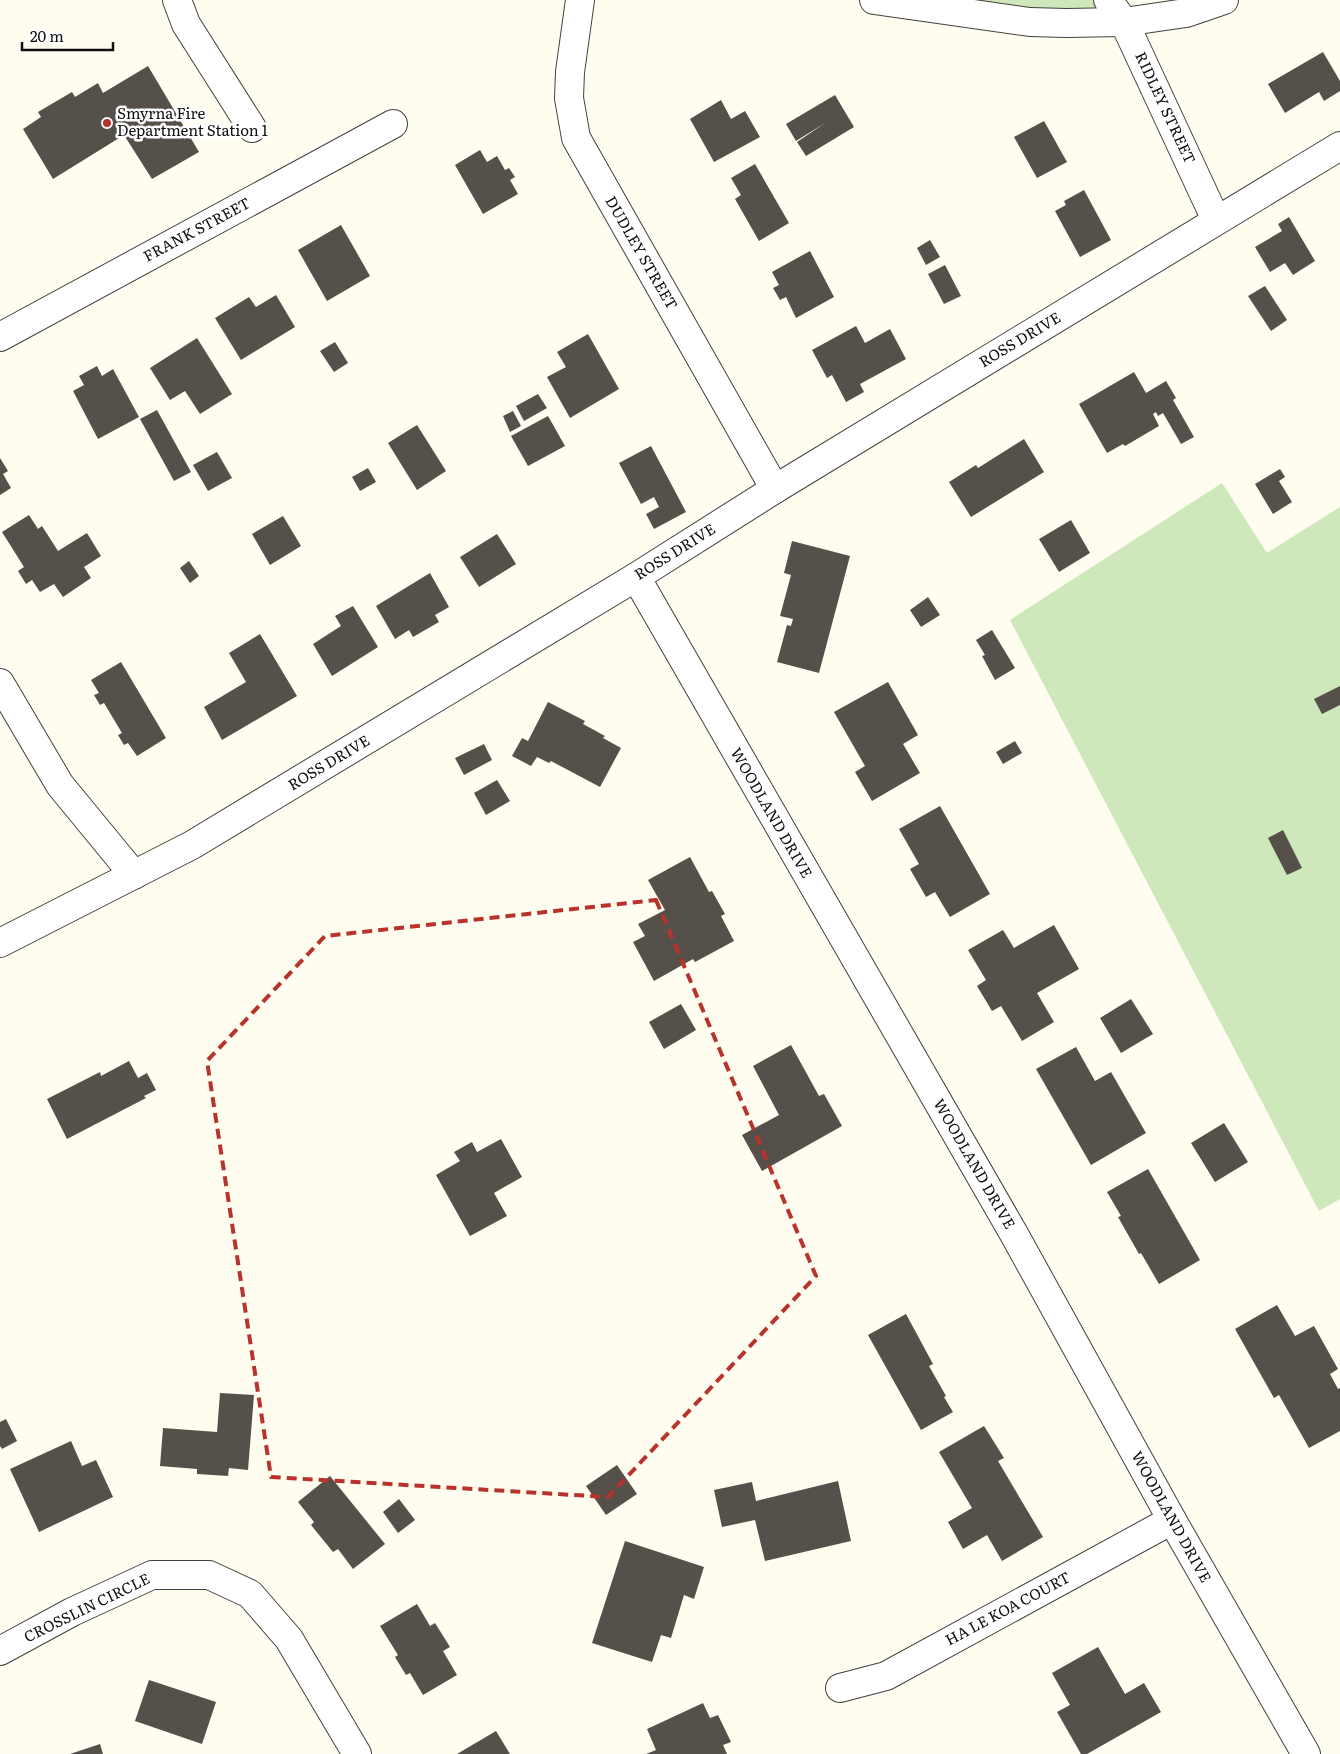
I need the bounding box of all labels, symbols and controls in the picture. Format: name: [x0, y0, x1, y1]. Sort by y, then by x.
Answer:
scale bar: [22, 20, 114, 52]
text: 20 m: [30, 24, 64, 47]
street label: RIDLEY STREET: [1130, 47, 1202, 167]
place label: Smyrna Fire Department Station 1: [117, 101, 268, 141]
marker: Smyrna Fire Department Station 1: [101, 117, 113, 129]
street label: FRANK STREET: [139, 191, 254, 267]
street label: DUDLEY STREET: [600, 191, 684, 313]
street label: ROSS DRIVE: [974, 305, 1065, 372]
street label: ROSS DRIVE: [629, 517, 719, 585]
street label: ROSS DRIVE: [283, 728, 374, 795]
street label: WOODLAND DRIVE: [726, 743, 819, 882]
street label: WOODLAND DRIVE: [929, 1094, 1022, 1233]
street label: WOODLAND DRIVE: [1127, 1446, 1218, 1586]
street label: HA LE KOA COURT: [941, 1565, 1074, 1650]
street label: CROSSLIN CIRCLE: [19, 1566, 153, 1647]

